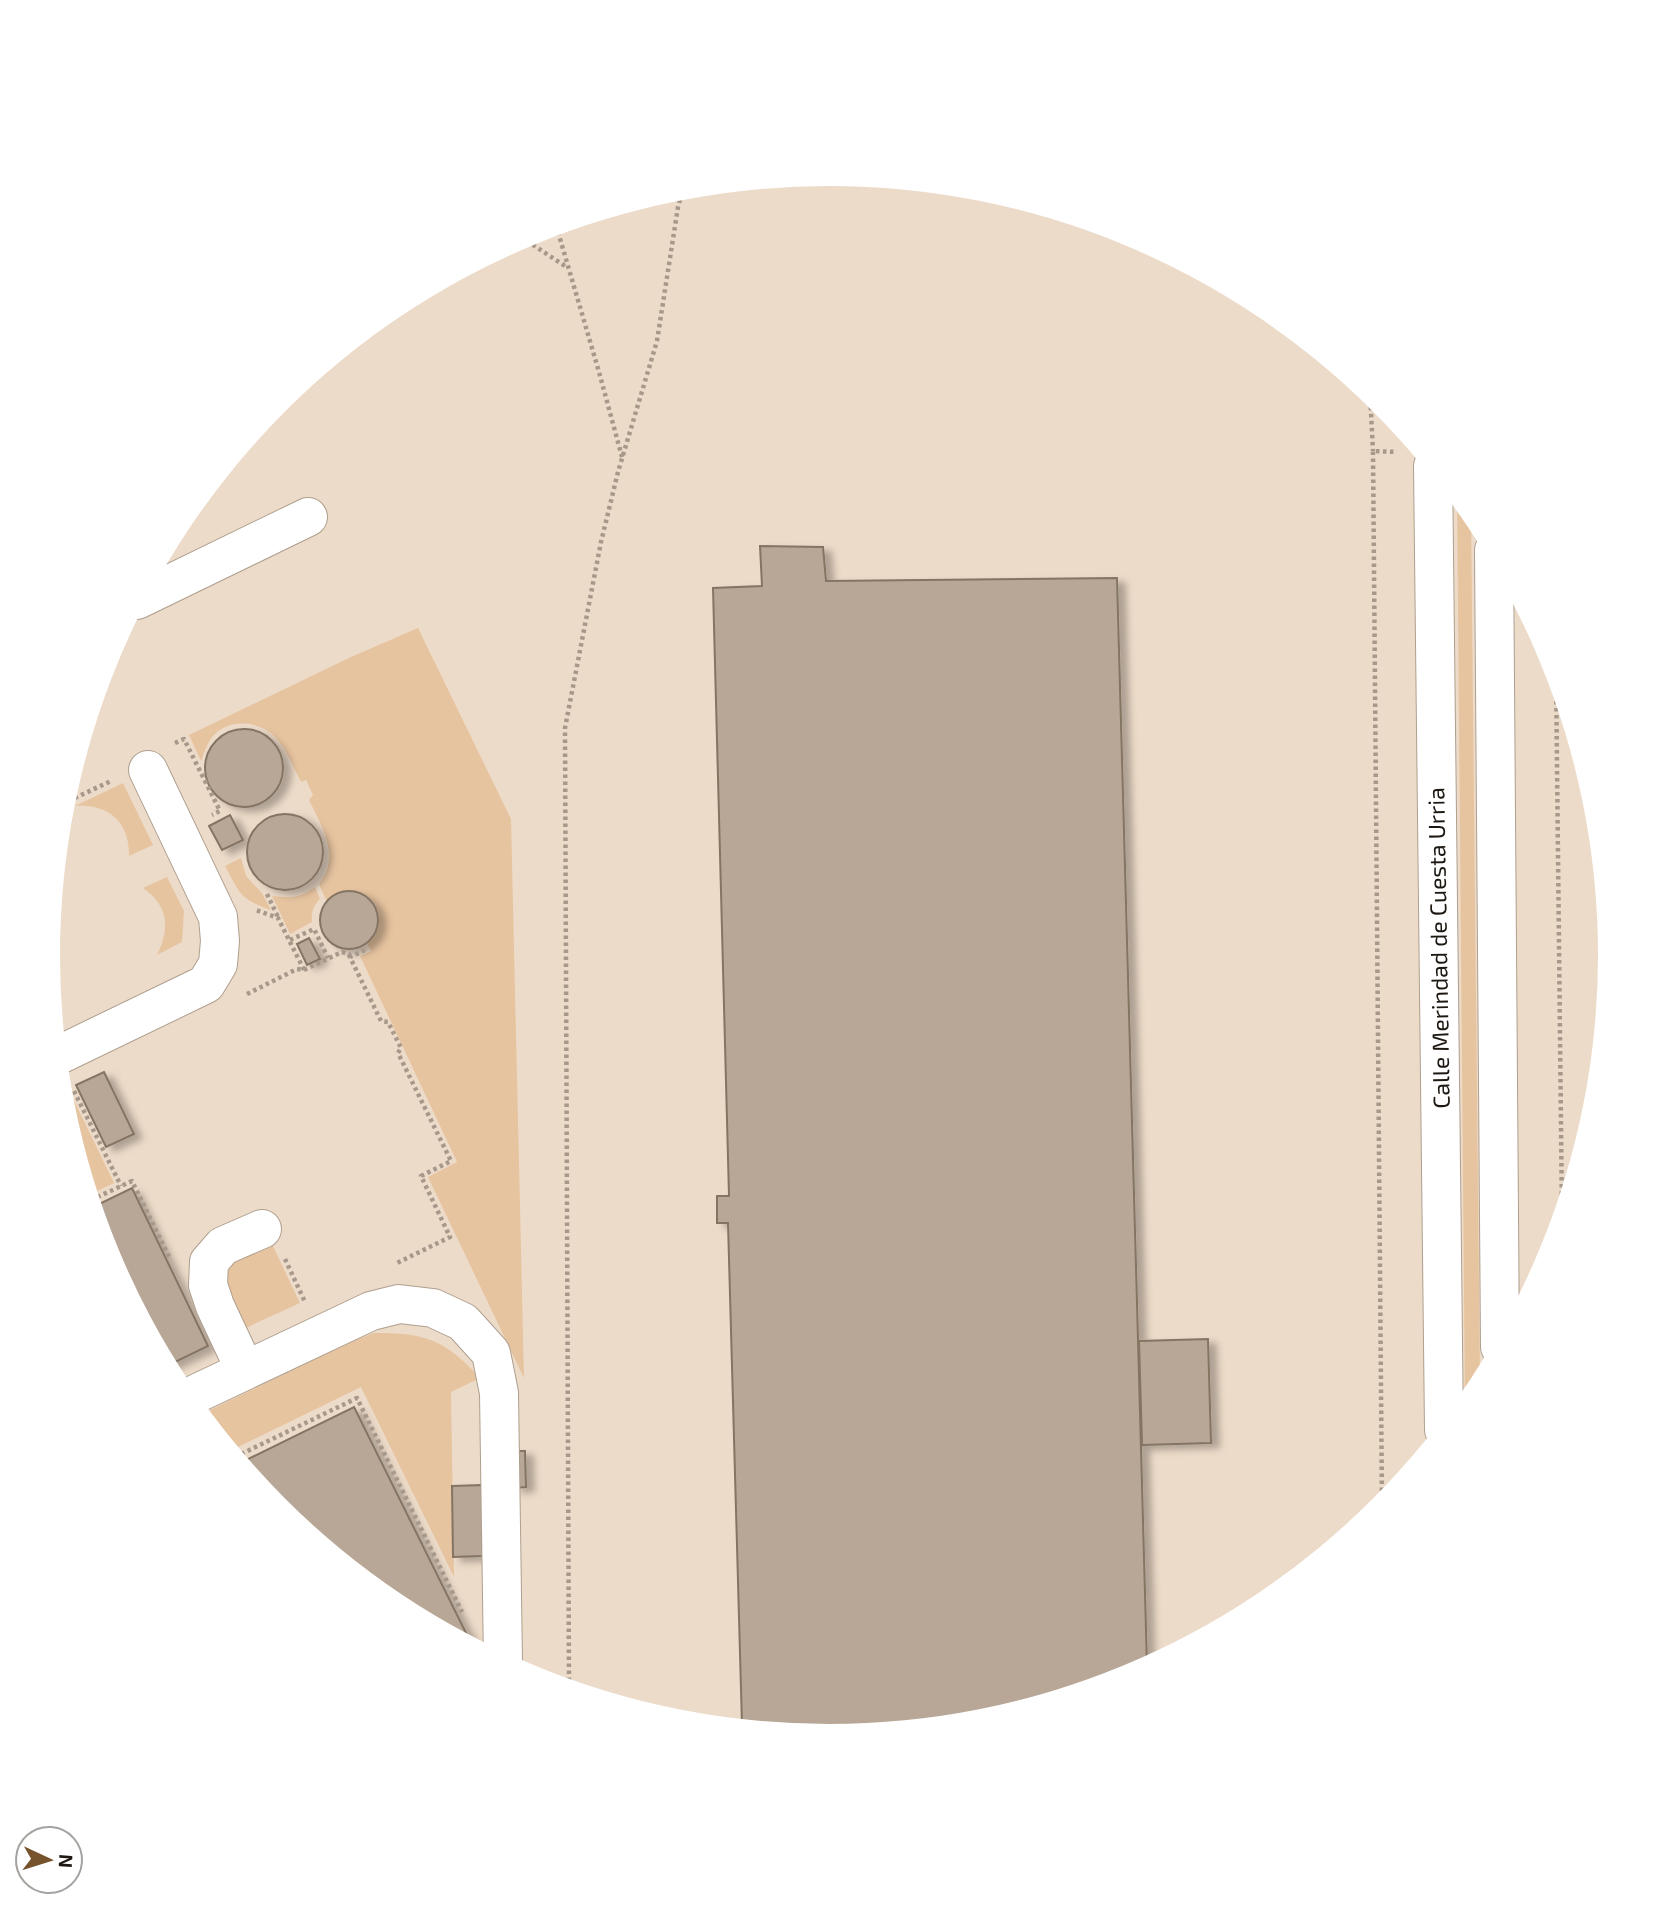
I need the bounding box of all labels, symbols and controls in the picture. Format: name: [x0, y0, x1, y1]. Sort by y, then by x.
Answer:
street label: Calle Merindad de Cuesta Urria: [1421, 787, 1455, 1109]
north arrow: [14, 1825, 84, 1895]
text: N: [55, 1854, 78, 1869]

